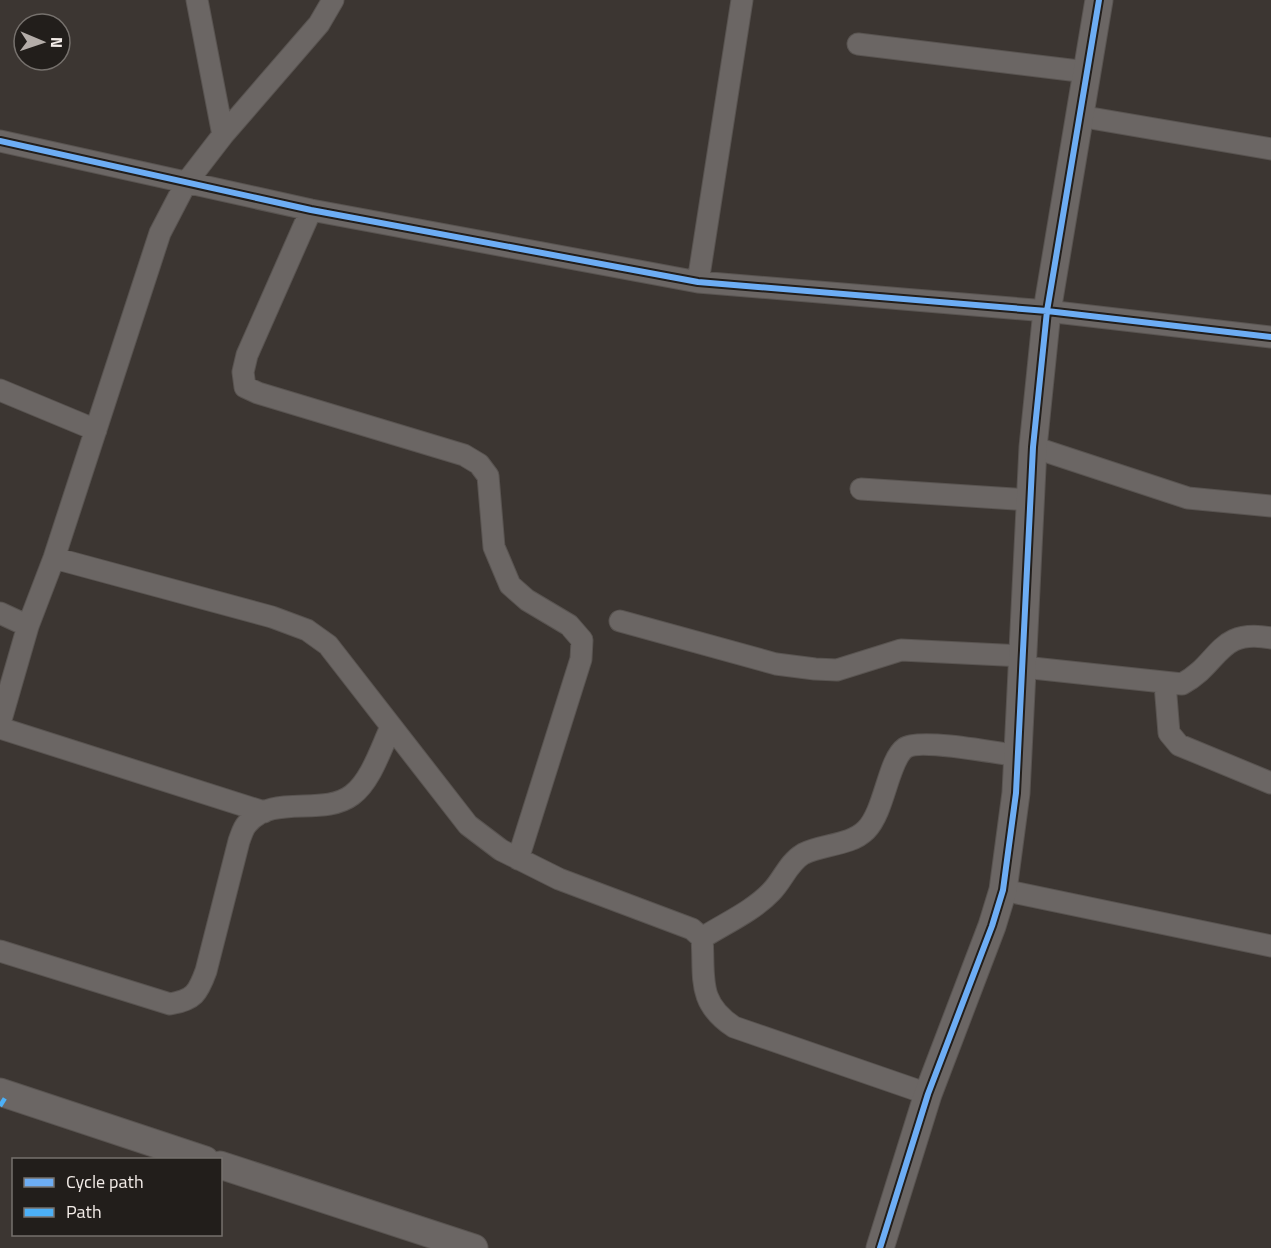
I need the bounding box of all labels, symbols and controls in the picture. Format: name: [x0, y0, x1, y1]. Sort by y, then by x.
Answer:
north arrow: [12, 12, 72, 72]
text: N: [45, 37, 69, 48]
legend: [12, 1158, 222, 1236]
text: Cycle path: [66, 1168, 144, 1195]
text: Path: [66, 1198, 102, 1225]

